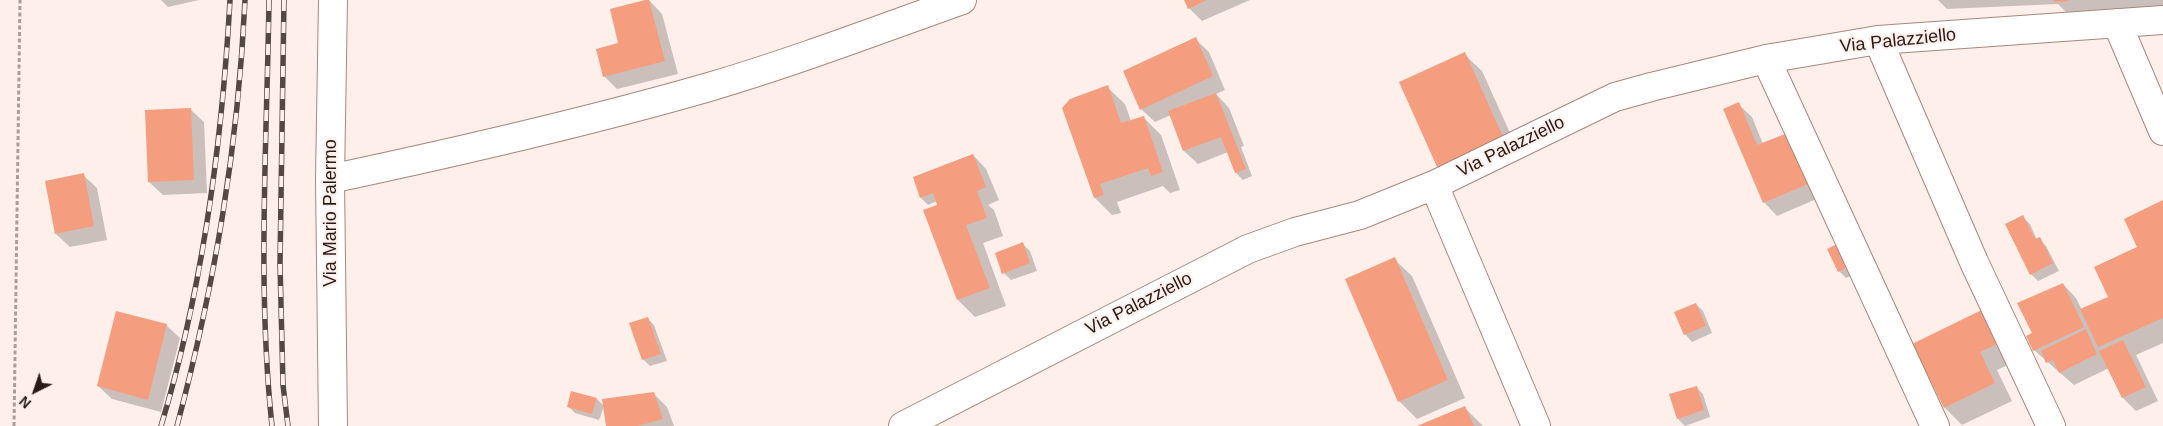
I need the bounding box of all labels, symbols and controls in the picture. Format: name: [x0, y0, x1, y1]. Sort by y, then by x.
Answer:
street label: Via Palazziello: [1839, 24, 1957, 58]
street label: Via Palazziello: [1454, 112, 1568, 182]
street label: Via Mario Palermo: [320, 139, 342, 287]
street label: Via Palazziello: [1082, 268, 1196, 340]
north arrow: [10, 366, 60, 416]
text: N: [16, 393, 34, 412]

